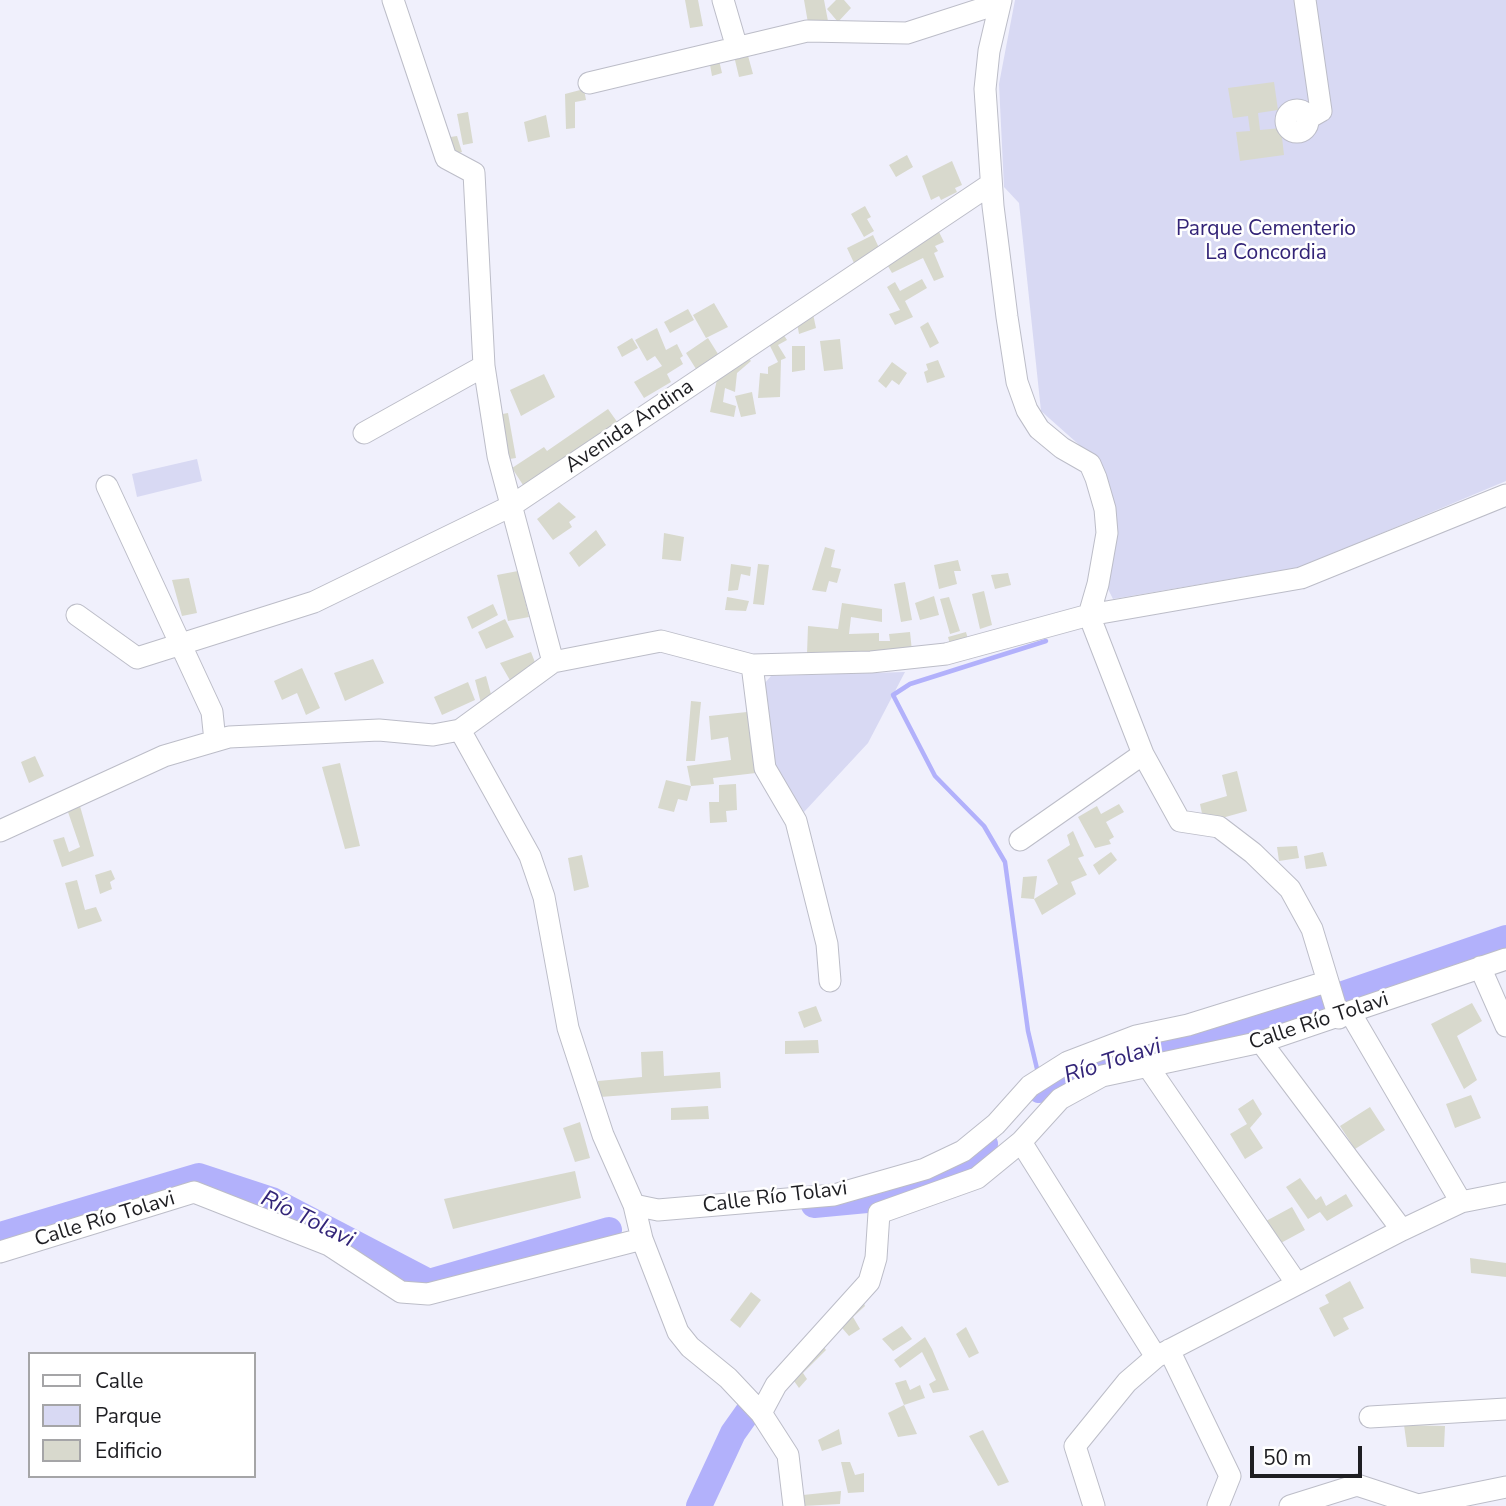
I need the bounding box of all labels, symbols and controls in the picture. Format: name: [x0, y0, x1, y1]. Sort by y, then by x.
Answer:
park label: Parque Cementerio La Concordia: [1176, 217, 1356, 267]
street label: Avenida Andina: [561, 375, 699, 479]
street label: Calle Río Tolavi: [1246, 988, 1392, 1056]
water label: Río Tolavi: [1061, 1033, 1165, 1091]
street label: Calle Río Tolavi: [701, 1177, 849, 1219]
water label: Río Tolavi: [256, 1186, 358, 1254]
street label: Calle Río Tolavi: [32, 1187, 178, 1253]
legend: [28, 1352, 256, 1478]
text: Calle: [95, 1367, 143, 1395]
text: Parque: [95, 1402, 162, 1430]
scale bar: [1254, 1432, 1366, 1476]
text: Edificio: [95, 1437, 162, 1465]
text: 50 m: [1263, 1444, 1312, 1472]

